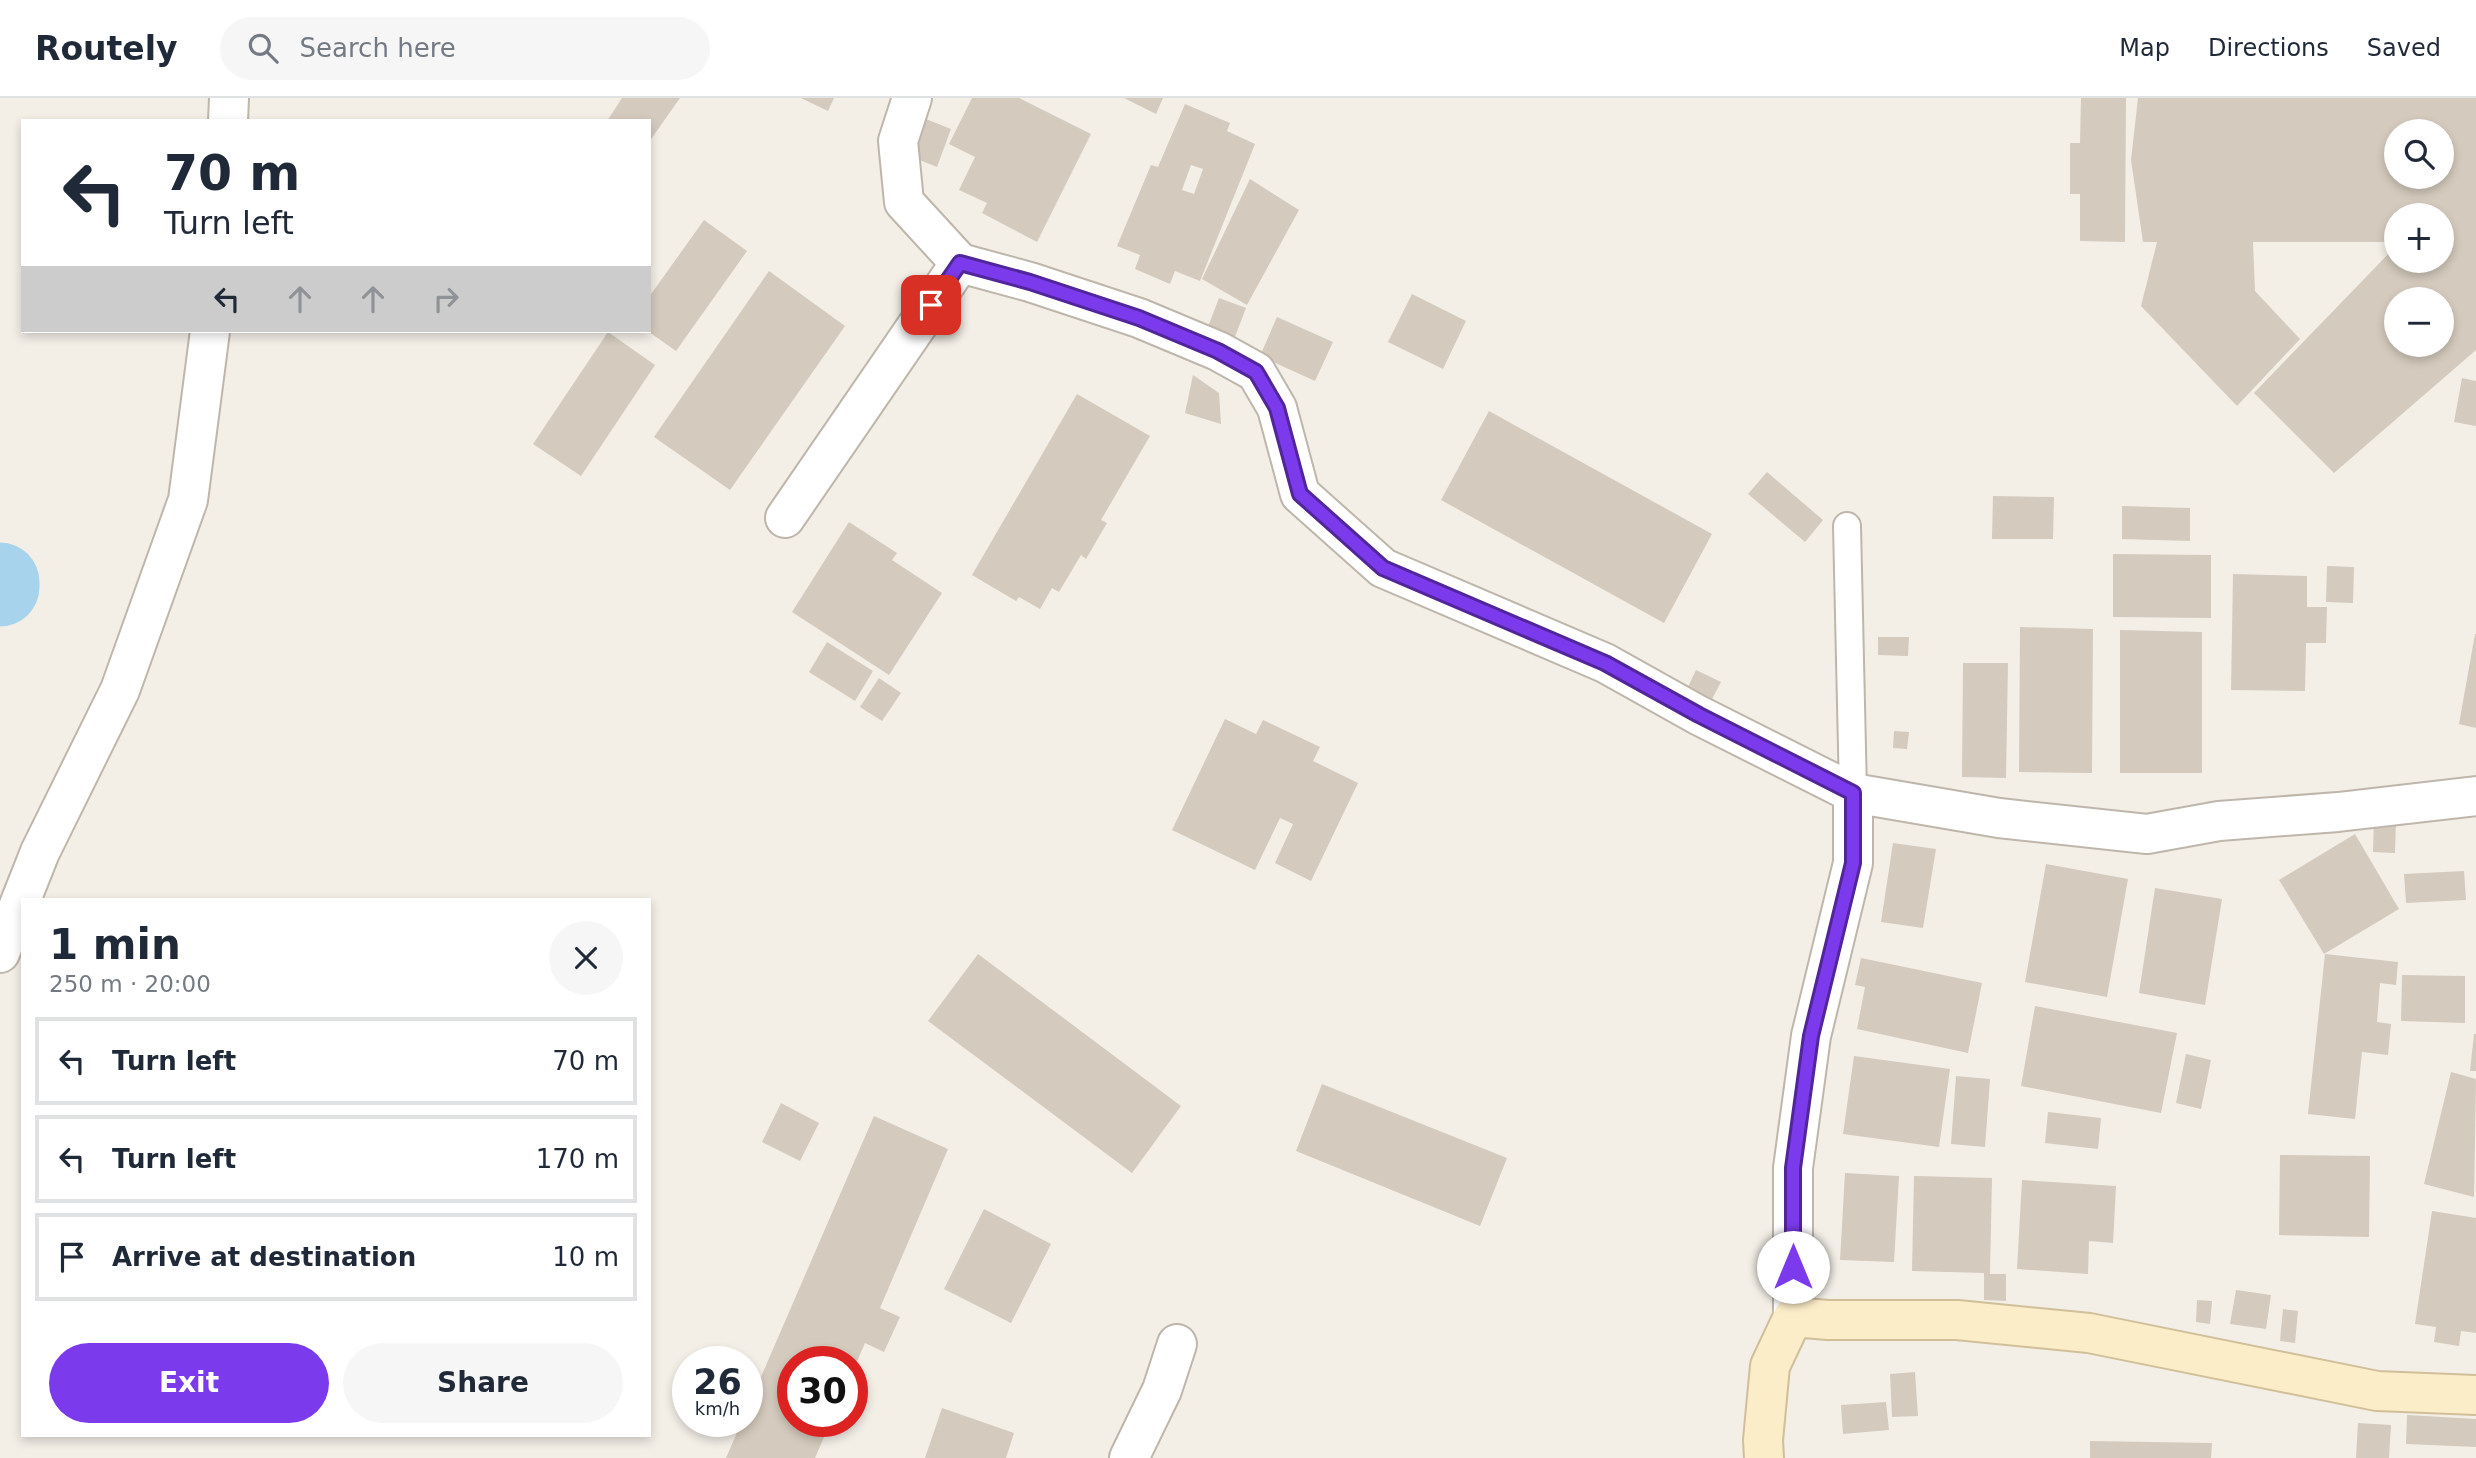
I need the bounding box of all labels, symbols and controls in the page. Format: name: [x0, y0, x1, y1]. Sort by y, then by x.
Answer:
search box: [220, 17, 710, 80]
text: Routely: [35, 29, 178, 68]
icon: search: [244, 29, 282, 67]
text: Search here: [300, 33, 456, 63]
text: Map: [2119, 34, 2170, 62]
text: Directions: [2208, 34, 2329, 62]
text: Saved: [2367, 34, 2441, 62]
map controls: [2384, 119, 2454, 357]
button: search: [2384, 119, 2454, 189]
text: 70 m: [164, 145, 300, 202]
icon: left: [49, 147, 140, 238]
button: +: [2384, 203, 2454, 273]
text: Turn left: [164, 204, 294, 242]
pin: [901, 275, 961, 335]
icon: left: [208, 280, 246, 318]
icon: ahead: [281, 280, 319, 318]
icon: ahead: [354, 280, 392, 318]
icon: right: [427, 280, 465, 318]
icon: arrive: [912, 286, 950, 324]
button: −: [2384, 287, 2454, 357]
text: 1 min: [49, 920, 181, 969]
button: close: [549, 921, 623, 995]
text: 250 m · 20:00: [49, 971, 211, 997]
icon: left: [53, 1042, 91, 1080]
text: Turn left: [112, 1046, 236, 1076]
text: 70 m: [552, 1046, 619, 1076]
icon: left: [53, 1140, 91, 1178]
text: Turn left: [112, 1144, 236, 1174]
text: 170 m: [536, 1144, 619, 1174]
position arrow: [1756, 1230, 1830, 1304]
icon: arrive: [53, 1238, 91, 1276]
text: Arrive at destination: [112, 1242, 416, 1272]
text: 10 m: [552, 1242, 619, 1272]
button: Exit: [49, 1343, 329, 1423]
button: Share: [343, 1343, 623, 1423]
speed limit sign: 30: [777, 1346, 868, 1437]
text: 26: [693, 1362, 742, 1402]
text: km/h: [695, 1398, 740, 1419]

